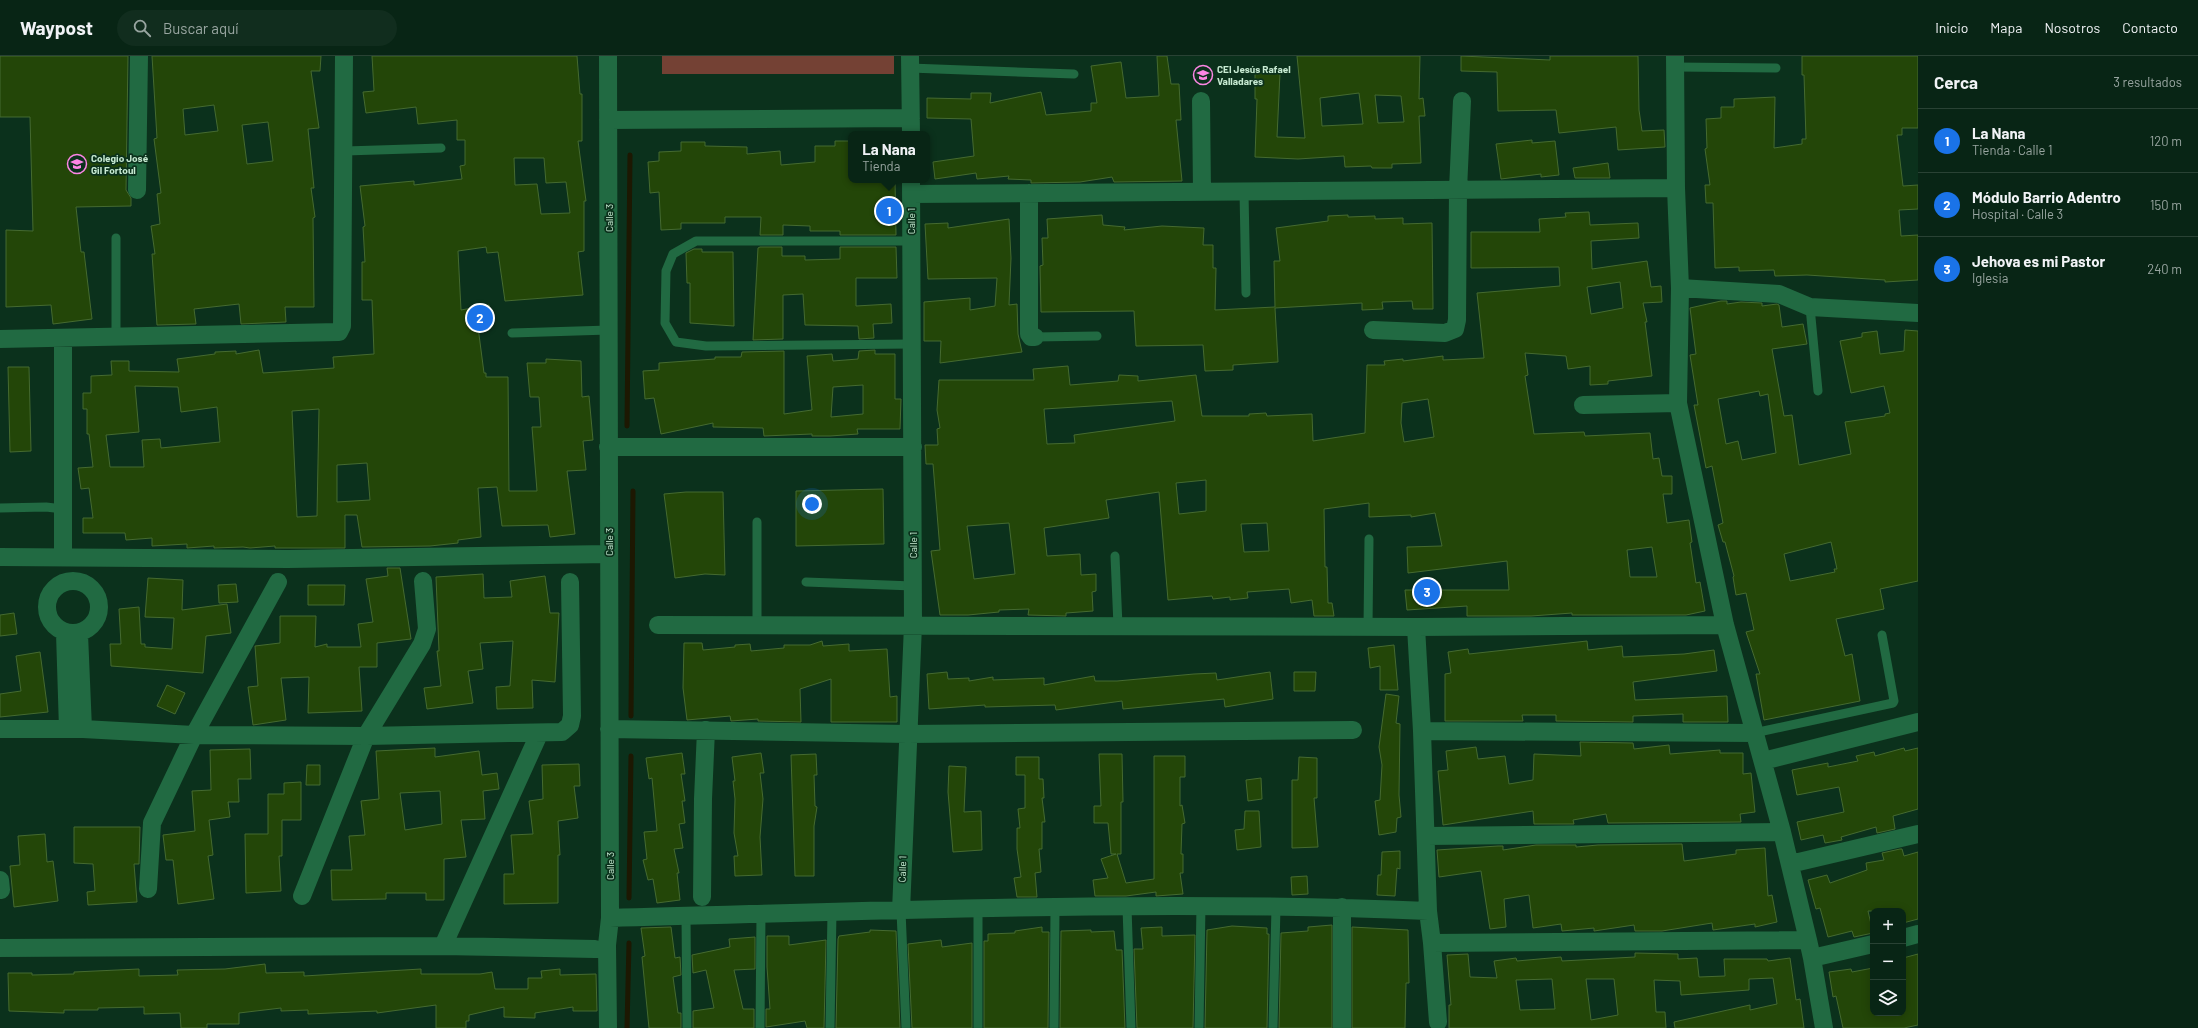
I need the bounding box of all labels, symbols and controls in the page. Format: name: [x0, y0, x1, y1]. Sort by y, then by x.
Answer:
search box: [117, 10, 397, 46]
text: Waypost: [20, 16, 93, 39]
icon: search: [131, 17, 153, 39]
text: Buscar aquí: [163, 19, 238, 37]
text: Inicio: [1935, 19, 1968, 36]
text: Mapa: [1990, 19, 2022, 36]
text: Nosotros: [2044, 19, 2100, 36]
text: Contacto: [2122, 19, 2178, 36]
place label: CEI Jesús Rafael Valladares: [1217, 63, 1291, 87]
school or university icon: CEI Jesús Rafael Valladares: [1192, 64, 1214, 86]
text: Cerca: [1934, 72, 1978, 92]
text: 3 resultados: [2113, 74, 2182, 90]
text: La Nana: [1972, 124, 2026, 142]
popup: [848, 131, 930, 183]
text: 1: [1945, 133, 1949, 149]
text: 120 m: [2150, 133, 2182, 149]
text: La Nana: [862, 140, 916, 158]
text: Tienda · Calle 1: [1972, 142, 2053, 158]
place label: Colegio José Gil Fortoul: [91, 152, 149, 176]
school or university icon: Colegio José Gil Fortoul: [66, 153, 88, 175]
text: Tienda: [862, 158, 900, 174]
text: Módulo Barrio Adentro: [1972, 188, 2121, 206]
pin: 1: [876, 196, 902, 226]
text: 2: [1943, 197, 1951, 213]
text: 150 m: [2150, 197, 2182, 213]
street label: Calle 3: [603, 204, 615, 232]
text: Hospital · Calle 3: [1972, 206, 2063, 222]
street label: Calle 1: [905, 208, 917, 234]
text: Jehova es mi Pastor: [1972, 252, 2105, 270]
text: 3: [1943, 261, 1951, 277]
text: 240 m: [2147, 261, 2182, 277]
text: Iglesia: [1972, 270, 2008, 286]
pin: 2: [467, 303, 493, 333]
your location: [802, 494, 822, 514]
street label: Calle 3: [603, 528, 615, 556]
street label: Calle 1: [907, 532, 919, 558]
pin: 3: [1414, 577, 1440, 607]
street label: Calle 3: [604, 852, 616, 880]
street label: Calle 1: [896, 856, 908, 882]
map controls: [1870, 908, 1906, 1016]
button: +: [1870, 908, 1906, 944]
button: −: [1870, 944, 1906, 980]
button: layers: [1870, 980, 1906, 1016]

